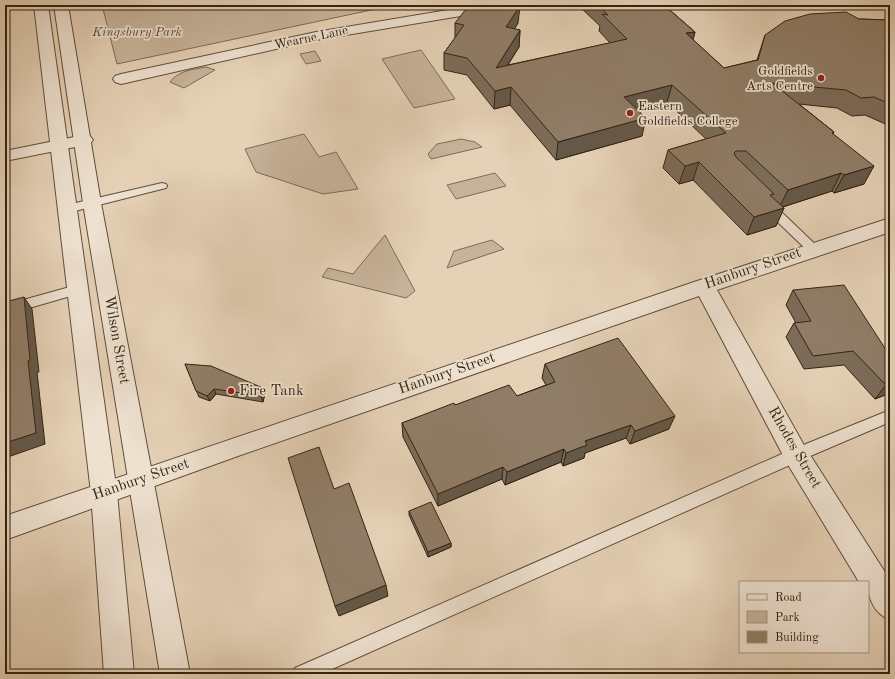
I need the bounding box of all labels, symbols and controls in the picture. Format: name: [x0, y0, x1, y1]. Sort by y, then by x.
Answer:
street label: Wearne Lane: [273, 24, 349, 52]
park label: Kingsbury Park: [91, 26, 182, 39]
place label: Goldfields Arts Centre: [746, 65, 813, 93]
marker: Goldfields Arts Centre: [816, 73, 826, 83]
place label: Eastern Goldfields College: [638, 100, 738, 128]
marker: Eastern Goldfields College: [625, 108, 635, 118]
street label: Hanbury Street: [703, 245, 803, 293]
street label: Wilson Street: [101, 295, 131, 385]
street label: Hanbury Street: [397, 350, 497, 398]
place label: Fire Tank: [239, 384, 304, 399]
marker: Fire Tank: [226, 386, 236, 396]
street label: Rhodes Street: [765, 405, 823, 491]
street label: Hanbury Street: [91, 456, 191, 504]
legend: [739, 581, 869, 653]
text: Road: [775, 592, 802, 604]
text: Park: [775, 612, 800, 624]
text: Building: [775, 632, 819, 644]

